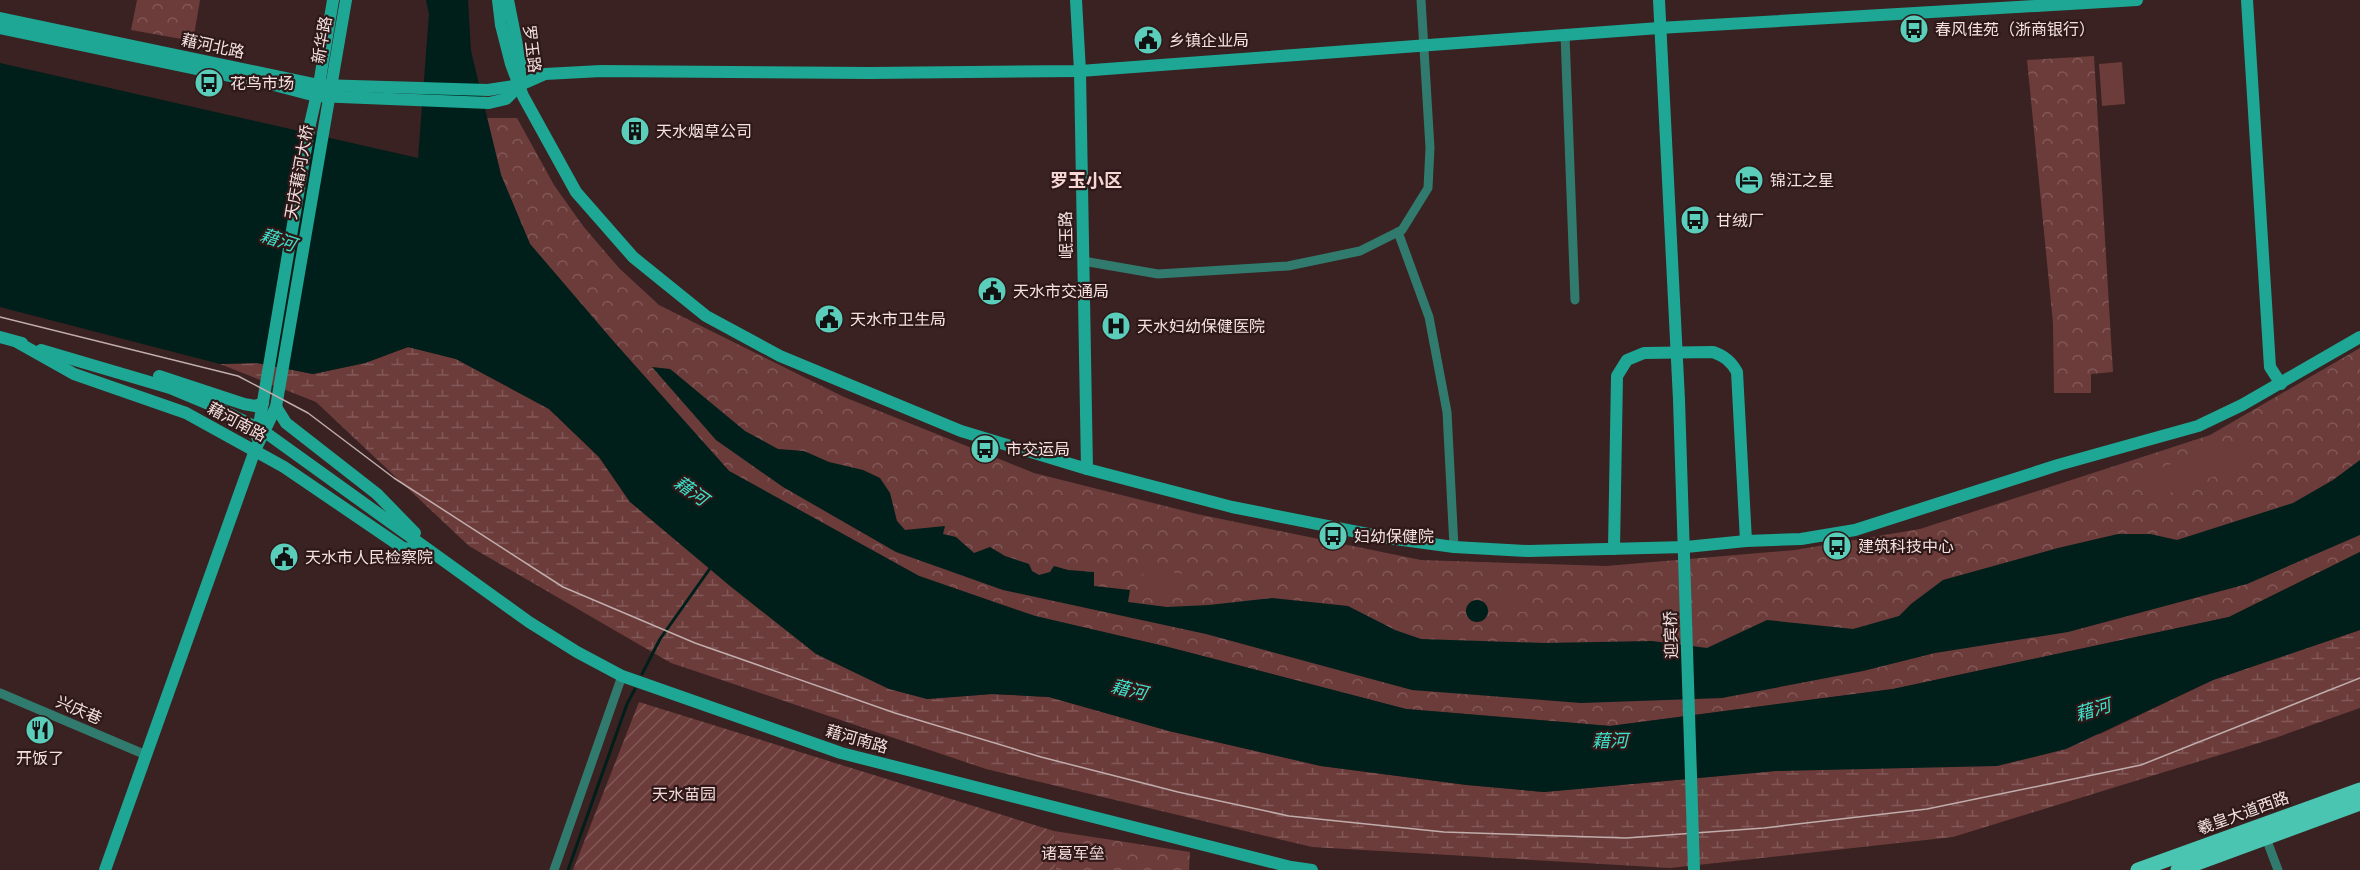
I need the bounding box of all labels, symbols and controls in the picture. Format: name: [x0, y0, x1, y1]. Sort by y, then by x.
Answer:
bus stop icon: 春风佳苑（浙商银行）: [1898, 13, 1930, 45]
street label: 新华路: [309, 15, 335, 65]
place label: 春风佳苑（浙商银行）: [1935, 21, 2095, 38]
street label: 罗玉路: [521, 24, 543, 74]
public building icon: 乡镇企业局: [1132, 24, 1164, 56]
street label: 藉河北路: [180, 31, 246, 61]
place label: 乡镇企业局: [1169, 32, 1249, 49]
bus stop icon: 花鸟市场: [193, 67, 225, 99]
place label: 花鸟市场: [230, 75, 294, 92]
building icon: 天水烟草公司: [619, 115, 651, 147]
street label: 天庆藉河大桥: [282, 123, 316, 221]
place label: 天水烟草公司: [656, 123, 752, 140]
hotel icon: 锦江之星: [1733, 164, 1765, 196]
district label: 罗玉小区: [1050, 171, 1122, 191]
place label: 锦江之星: [1770, 172, 1834, 189]
bus stop icon: 甘绒厂: [1679, 204, 1711, 236]
street label: 岷玉路: [1057, 211, 1075, 259]
place label: 甘绒厂: [1716, 212, 1764, 229]
water label: 藉河: [258, 225, 301, 256]
public building icon: 天水市交通局: [976, 275, 1008, 307]
place label: 天水市交通局: [1013, 283, 1109, 300]
public building icon: 天水市卫生局: [813, 303, 845, 335]
hospital icon: 天水妇幼保健医院: [1100, 310, 1132, 342]
place label: 天水市卫生局: [850, 311, 946, 328]
place label: 天水妇幼保健医院: [1137, 318, 1265, 335]
street label: 藉河南路: [205, 399, 269, 445]
bus stop icon: 市交运局: [969, 433, 1001, 465]
place label: 市交运局: [1006, 441, 1070, 458]
water label: 藉河: [671, 472, 714, 511]
bus stop icon: 妇幼保健院: [1317, 520, 1349, 552]
place label: 妇幼保健院: [1354, 528, 1434, 545]
bus stop icon: 建筑科技中心: [1821, 530, 1853, 562]
place label: 建筑科技中心: [1858, 538, 1954, 555]
public building icon: 天水市人民检察院: [268, 541, 300, 573]
place label: 天水市人民检察院: [305, 549, 433, 566]
street label: 迎宾桥: [1662, 611, 1680, 659]
water label: 藉河: [1109, 676, 1152, 704]
street label: 兴庆巷: [54, 693, 104, 727]
water label: 藉河: [2073, 694, 2116, 725]
restaurant icon: 开饭了: [24, 714, 56, 746]
street label: 藉河南路: [824, 722, 890, 756]
water label: 藉河: [1592, 731, 1631, 751]
place label: 开饭了: [16, 750, 64, 767]
park label: 天水苗园: [652, 786, 716, 803]
street label: 羲皇大道西路: [2195, 789, 2291, 837]
park label: 诸葛军垒: [1041, 845, 1105, 862]

